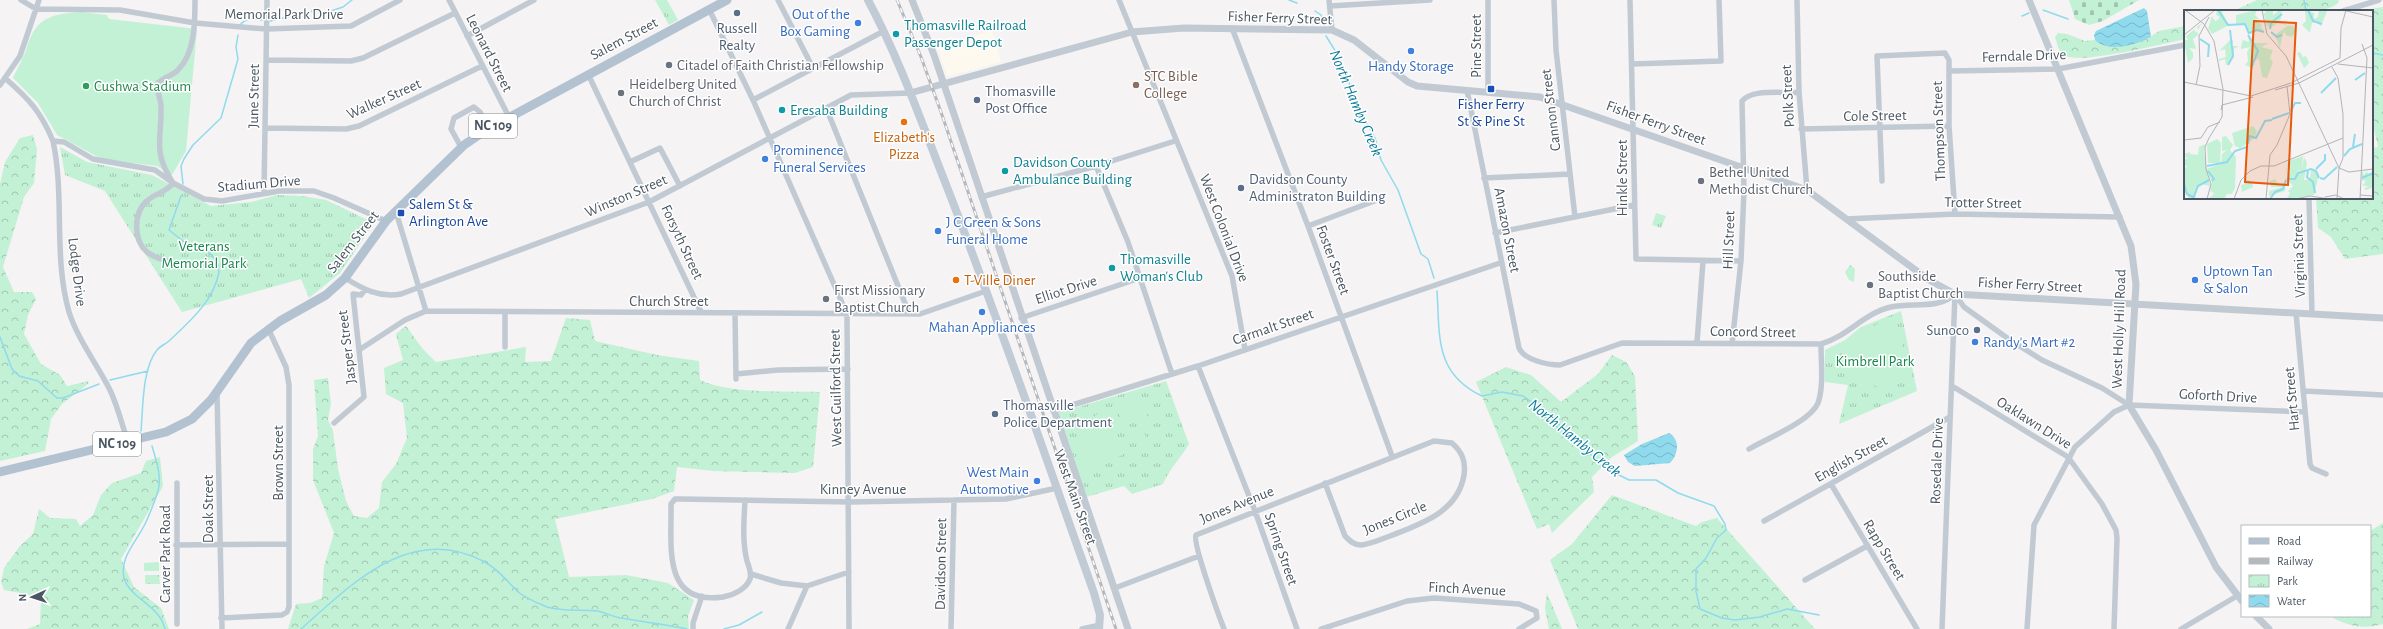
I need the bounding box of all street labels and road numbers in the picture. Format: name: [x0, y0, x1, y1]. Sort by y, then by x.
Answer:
street label: Memorial Park Drive: [225, 7, 343, 22]
street label: Fisher Ferry Street: [1227, 9, 1333, 27]
street label: Leonard Street: [463, 12, 515, 94]
street label: Pine Street: [1469, 14, 1484, 78]
street label: Salem Street: [588, 15, 660, 63]
street label: Ferndale Drive: [1982, 47, 2067, 65]
street label: June Street: [246, 63, 262, 128]
street label: Polk Street: [1779, 64, 1797, 128]
street label: Cannon Street: [1538, 68, 1563, 152]
street label: Walker Street: [345, 76, 423, 122]
street label: Thompson Street: [1930, 80, 1948, 181]
street label: Fisher Ferry Street: [1604, 98, 1708, 148]
street label: Cole Street: [1843, 108, 1907, 124]
road number: NC 109: [469, 114, 517, 138]
street label: Hinkle Street: [1615, 139, 1630, 216]
street label: Winston Street: [583, 172, 669, 220]
street label: West Colonial Drive: [1197, 172, 1251, 284]
street label: Stadium Drive: [217, 173, 301, 195]
street label: Amazon Street: [1491, 186, 1523, 274]
street label: Trotter Street: [1944, 195, 2022, 211]
street label: Forsyth Street: [658, 202, 706, 282]
street label: Salem Street: [324, 208, 382, 276]
street label: Hill Street: [1720, 210, 1738, 270]
street label: Virginia Street: [2290, 214, 2308, 298]
street label: Foster Street: [1313, 223, 1353, 297]
street label: Lodge Drive: [65, 237, 89, 307]
street label: West Holly Hill Road: [2109, 269, 2129, 389]
street label: Elliot Drive: [1033, 273, 1099, 307]
street label: Fisher Ferry Street: [1977, 275, 2083, 295]
street label: Church Street: [629, 294, 709, 309]
street label: Carmalt Street: [1231, 306, 1316, 348]
street label: Jasper Street: [335, 309, 359, 385]
street label: Concord Street: [1710, 324, 1796, 340]
street label: West Guilford Street: [827, 329, 845, 447]
street label: Hart Street: [2282, 366, 2302, 432]
street label: Goforth Drive: [2178, 386, 2258, 406]
street label: Oaklawn Drive: [1994, 394, 2074, 452]
street label: Rosedale Drive: [1928, 417, 1946, 505]
street label: Brown Street: [271, 425, 286, 501]
road number: NC 109: [93, 432, 141, 456]
street label: English Street: [1812, 433, 1890, 485]
street label: West Main Street: [1051, 447, 1099, 547]
street label: Doak Street: [201, 474, 216, 543]
street label: Kinney Avenue: [820, 482, 906, 497]
street label: Jones Avenue: [1198, 483, 1276, 527]
street label: Jones Circle: [1361, 498, 1429, 537]
street label: Carver Park Road: [158, 505, 173, 603]
street label: Spring Street: [1262, 511, 1301, 588]
street label: Davidson Street: [933, 517, 949, 610]
street label: Rapp Street: [1860, 517, 1908, 583]
street label: Finch Avenue: [1428, 579, 1506, 599]

